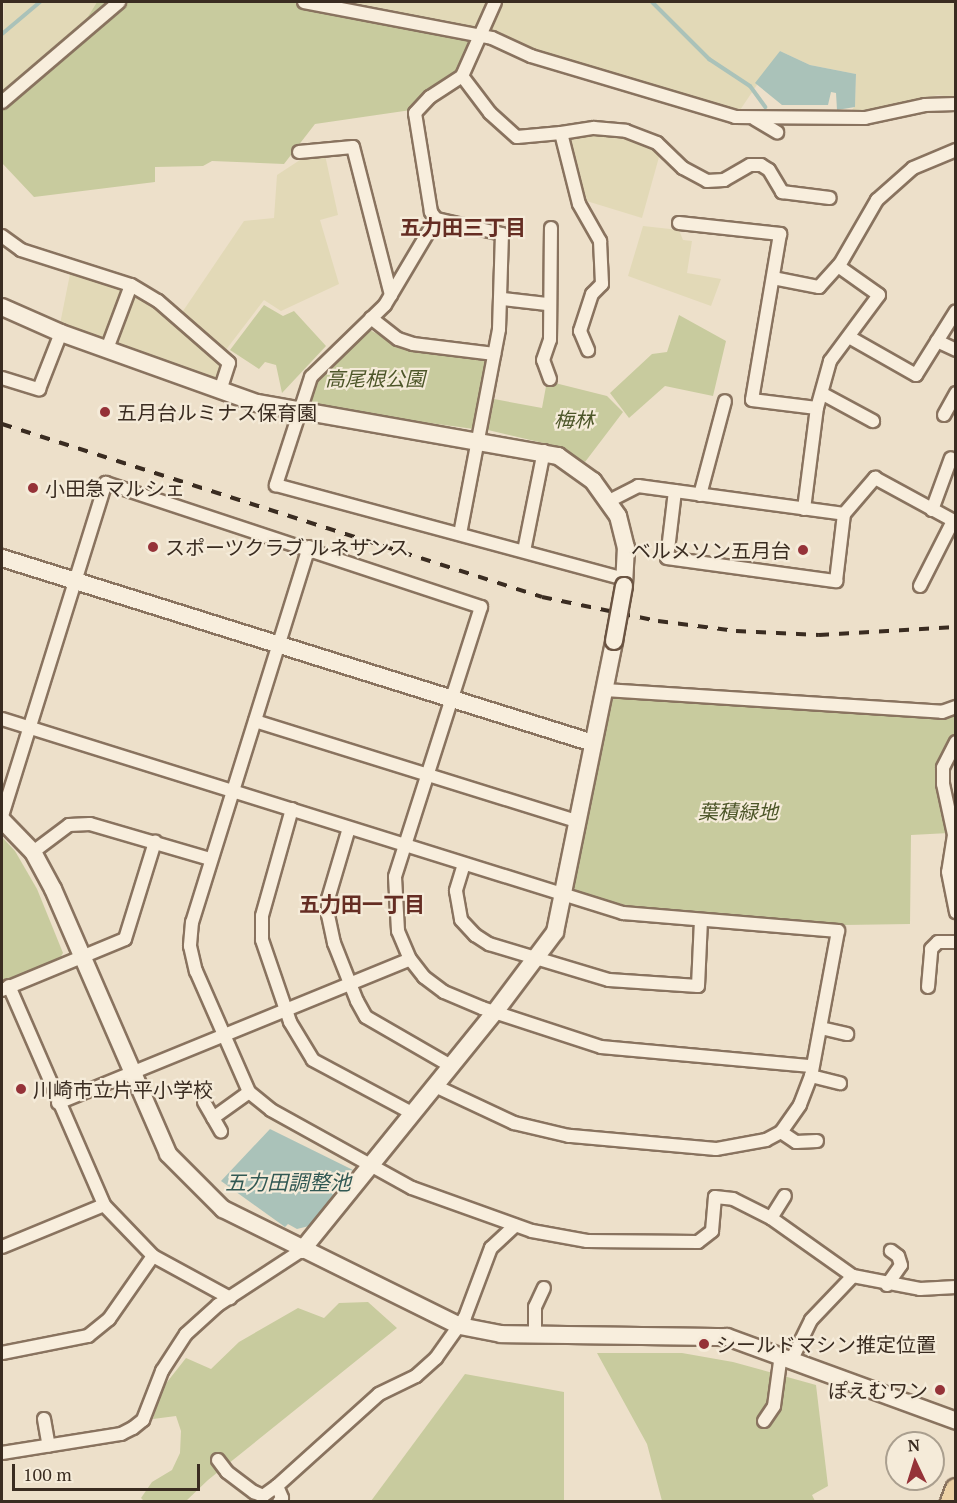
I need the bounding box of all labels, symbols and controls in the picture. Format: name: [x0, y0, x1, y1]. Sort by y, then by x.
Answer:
district label: 五力田三丁目: [400, 214, 526, 240]
park label: 高尾根公園: [325, 366, 425, 390]
place label: 五月台ルミナス保育園: [117, 400, 317, 424]
marker: 五月台ルミナス保育園: [98, 405, 112, 419]
park label: 梅林: [554, 407, 594, 431]
place label: 小田急マルシェ: [45, 476, 185, 500]
marker: 小田急マルシェ: [26, 481, 40, 495]
place label: スポーツクラブ ルネサンス: [165, 535, 410, 559]
place label: ベルメソン五月台: [631, 538, 791, 562]
marker: スポーツクラブ ルネサンス: [146, 540, 160, 554]
marker: ベルメソン五月台: [796, 543, 810, 557]
park label: 葉積緑地: [698, 799, 778, 823]
district label: 五力田一丁目: [299, 891, 425, 917]
place label: 川崎市立片平小学校: [33, 1077, 213, 1101]
marker: 川崎市立片平小学校: [14, 1082, 28, 1096]
water label: 五力田調整池: [225, 1169, 351, 1195]
place label: シールドマシン推定位置: [716, 1332, 936, 1356]
marker: シールドマシン推定位置: [697, 1337, 711, 1351]
place label: ぽえむワン: [828, 1378, 928, 1402]
marker: ぽえむワン: [933, 1383, 947, 1397]
north arrow: [885, 1431, 945, 1491]
text: N: [907, 1434, 921, 1456]
scale bar: [15, 1452, 202, 1490]
text: 100 m: [23, 1462, 72, 1486]

